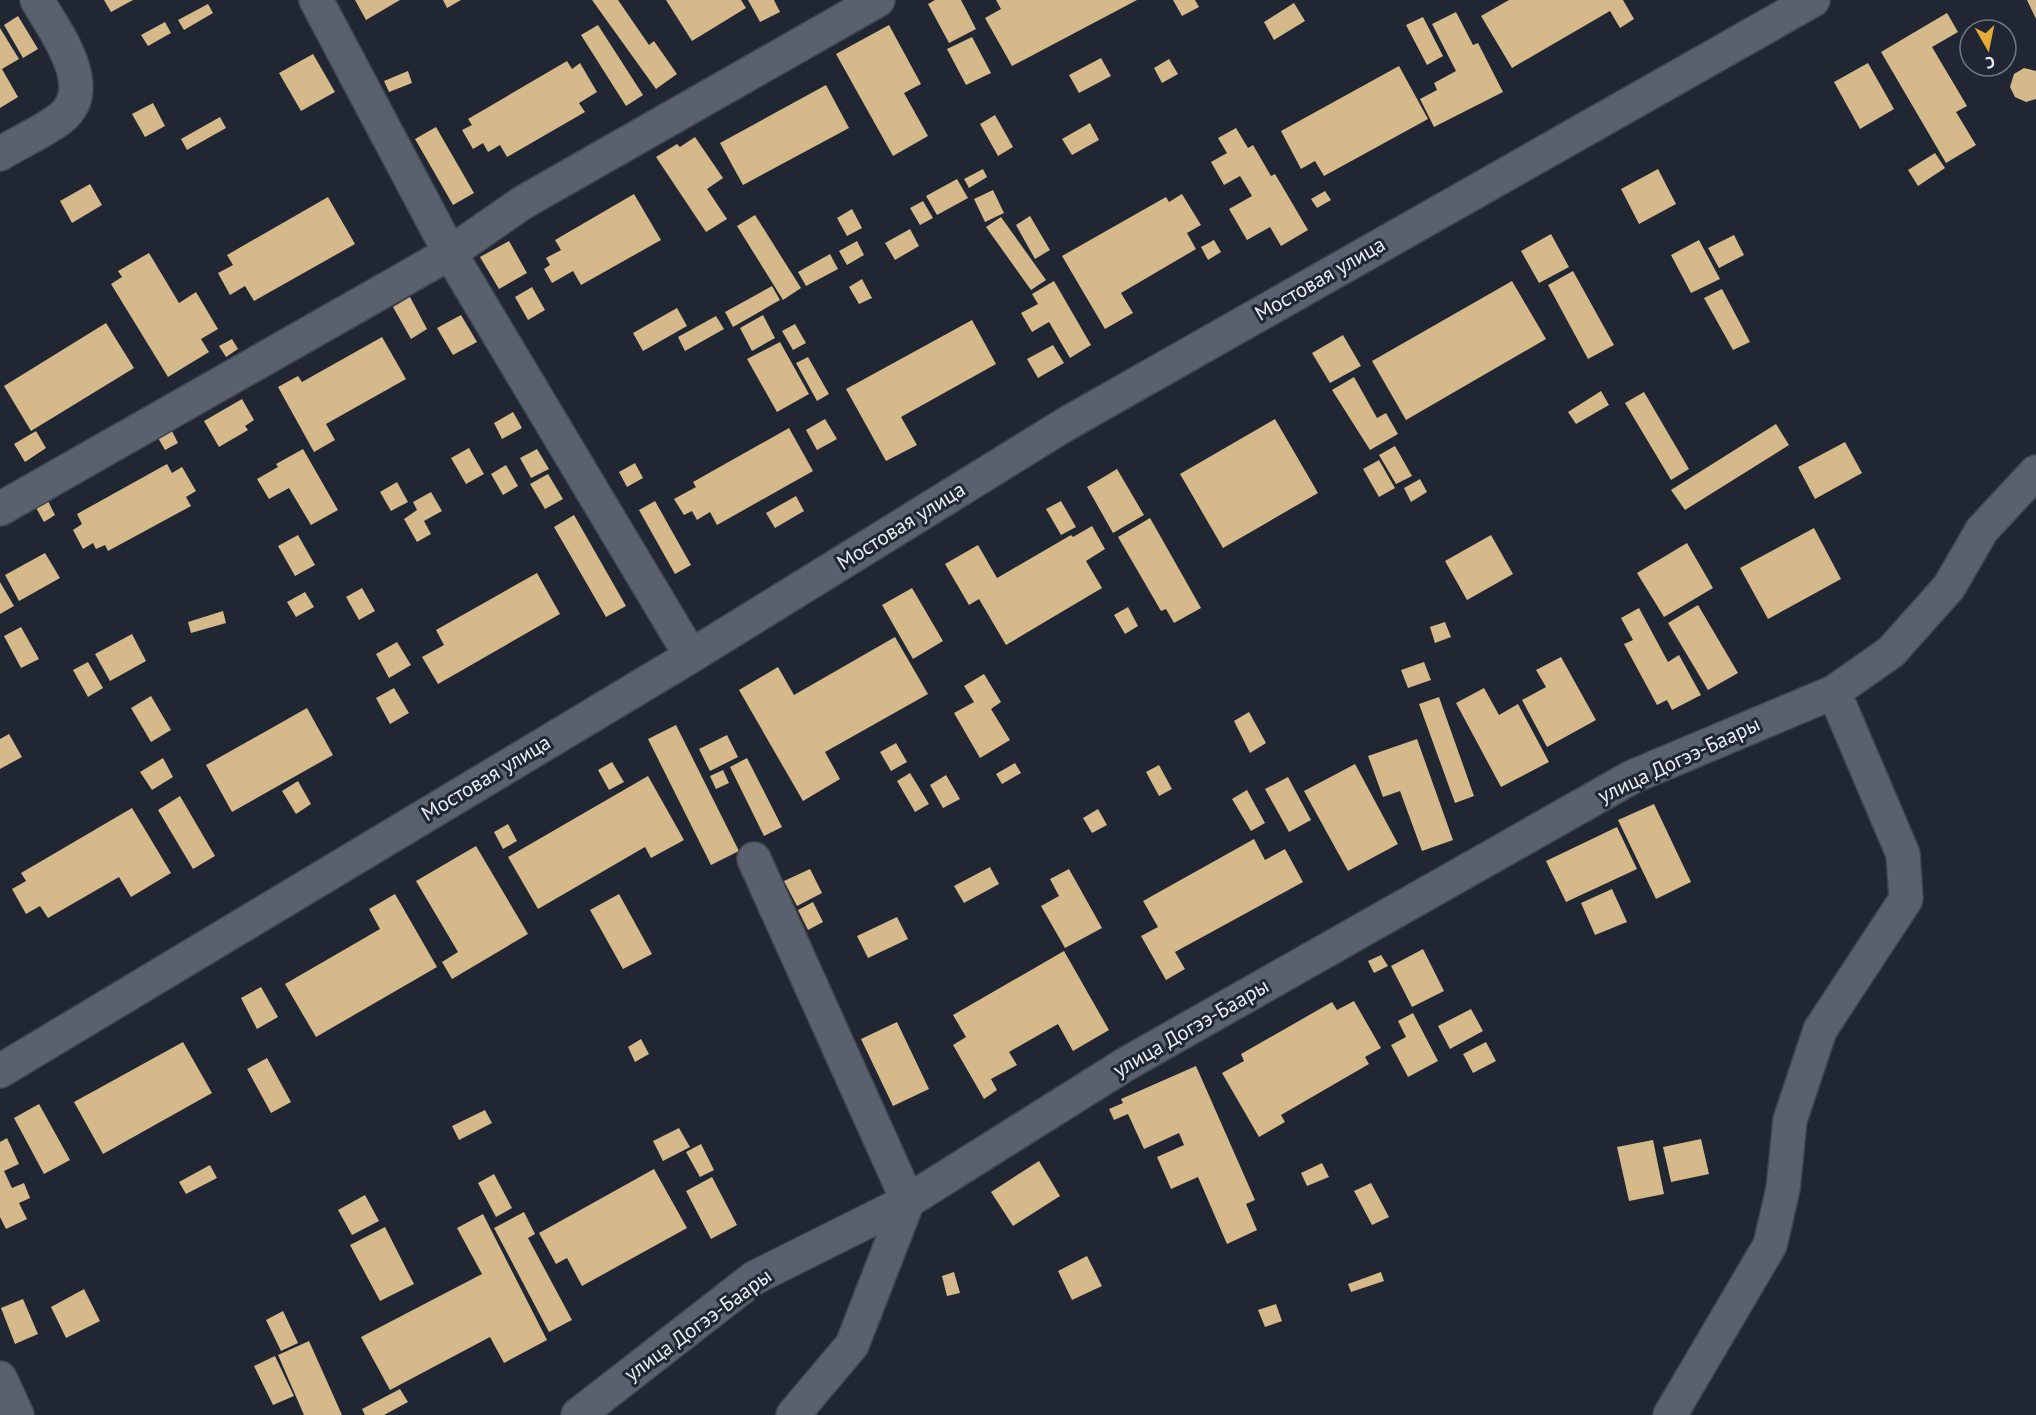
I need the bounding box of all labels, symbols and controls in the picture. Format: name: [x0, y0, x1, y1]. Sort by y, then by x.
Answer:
north arrow: [1958, 18, 2018, 78]
text: С: [1984, 52, 1996, 73]
street label: Мостовая улица: [1250, 230, 1390, 327]
street label: Мостовая улица: [832, 475, 970, 576]
street label: улица Догээ-Баары: [1593, 710, 1764, 809]
street label: Мостовая улица: [416, 728, 555, 827]
street label: улица Догээ-Баары: [1108, 972, 1274, 1083]
street label: улица Догээ-Баары: [619, 1262, 777, 1387]

